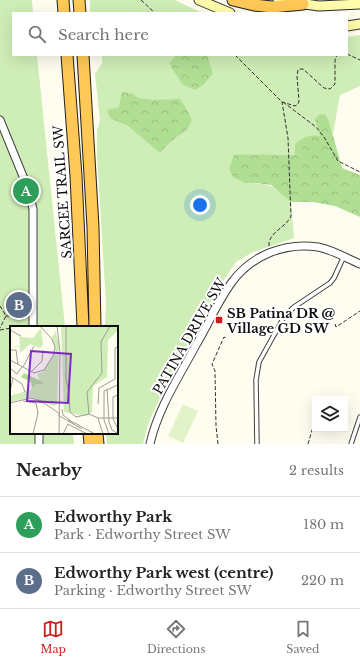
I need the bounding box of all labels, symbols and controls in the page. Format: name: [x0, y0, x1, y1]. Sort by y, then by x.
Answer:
search box: [12, 12, 348, 56]
icon: search: [26, 23, 48, 45]
text: Search here: [58, 25, 149, 44]
street label: SARCEE TRAIL SW: [49, 124, 76, 259]
pin: A: [13, 176, 39, 206]
your location: [190, 195, 210, 215]
street label: PATINA DRIVE SW: [149, 274, 230, 398]
pin: B: [6, 290, 32, 320]
place label: SB Patina DR @ Village GD SW: [226, 305, 335, 337]
marker: SB Patina DR @ Village GD SW: [214, 315, 224, 325]
inset map: [10, 326, 118, 434]
map controls: [312, 396, 348, 432]
button: layers: [312, 396, 348, 432]
text: Nearby: [16, 460, 82, 481]
text: 2 results: [289, 462, 344, 479]
text: Edworthy Park: [54, 507, 172, 526]
text: A: [24, 516, 34, 533]
text: 180 m: [303, 516, 344, 533]
text: Park · Edworthy Street SW: [54, 526, 231, 543]
text: Edworthy Park west (centre): [54, 563, 274, 582]
text: B: [24, 572, 34, 589]
text: 220 m: [301, 572, 344, 589]
text: Parking · Edworthy Street SW: [54, 582, 252, 599]
tab: Map: [40, 618, 66, 656]
tab: Directions: [147, 618, 205, 656]
tab: Saved: [286, 618, 320, 656]

